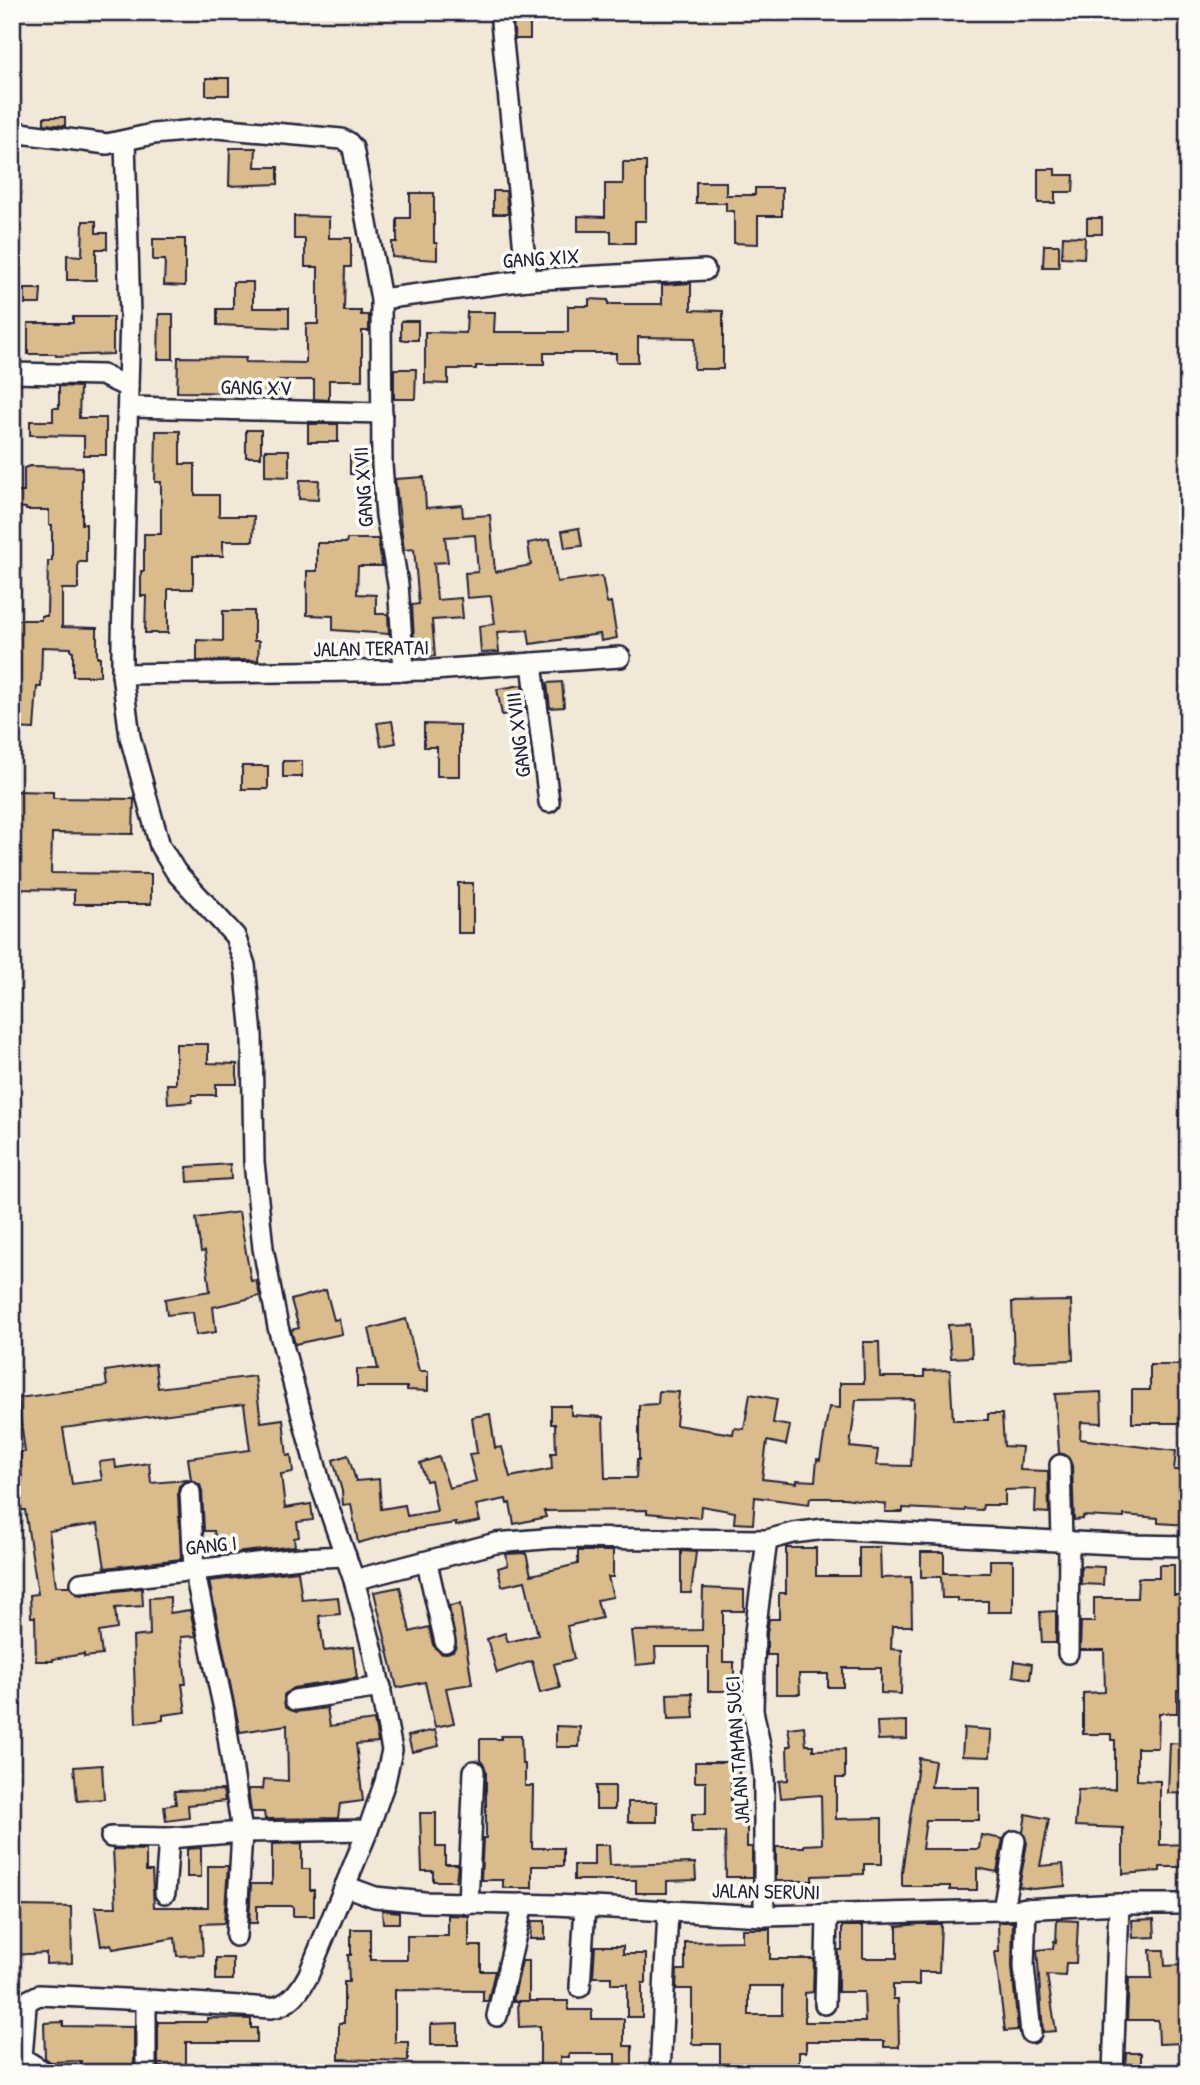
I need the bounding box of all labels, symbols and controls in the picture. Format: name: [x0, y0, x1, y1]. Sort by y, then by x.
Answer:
street label: GANG XIX: [502, 241, 581, 275]
street label: GANG XV: [220, 372, 292, 402]
street label: GANG XVII: [346, 446, 380, 528]
street label: JALAN TERATAI: [313, 632, 429, 664]
street label: GANG XVIII: [498, 691, 538, 779]
street label: GANG I: [184, 1528, 238, 1562]
street label: JALAN TAMAN SUCI: [717, 1675, 757, 1825]
street label: JALAN SERUNI: [712, 1876, 820, 1906]

